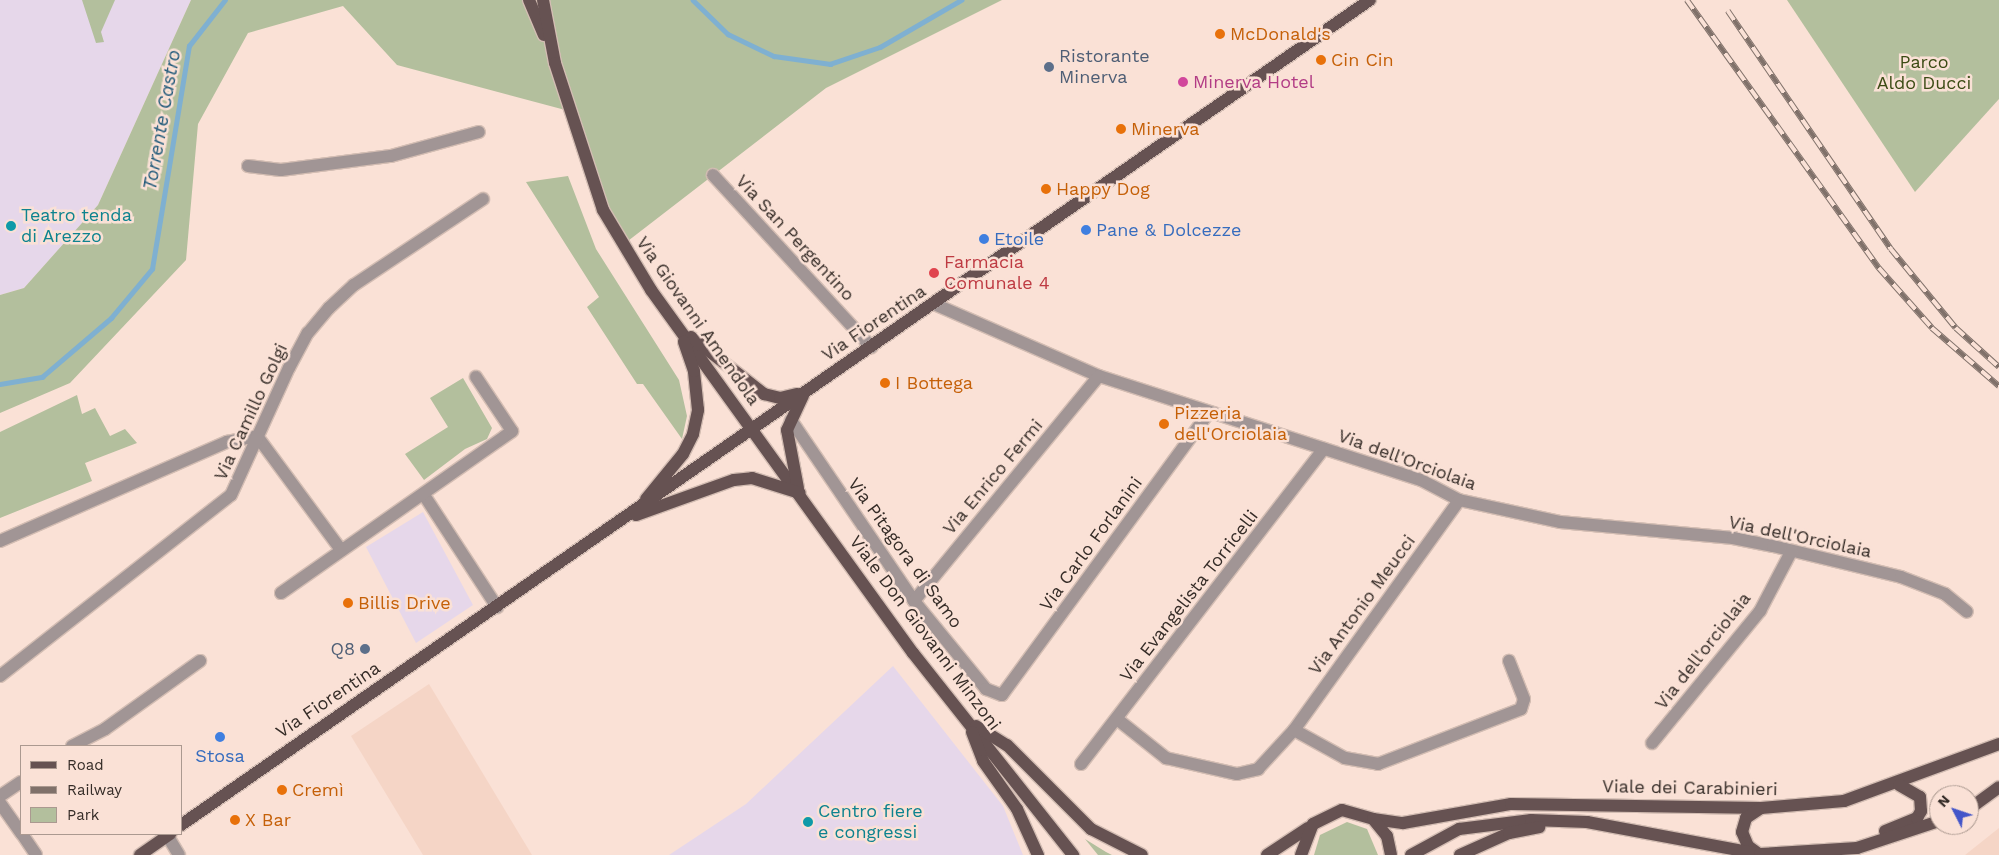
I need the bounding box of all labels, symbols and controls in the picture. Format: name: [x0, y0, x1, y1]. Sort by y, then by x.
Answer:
place label: McDonald's: [1230, 23, 1331, 45]
marker: McDonald's: [1214, 28, 1226, 40]
place label: Ristorante Minerva: [1059, 46, 1150, 88]
water label: Torrente Castro: [138, 48, 186, 192]
place label: Cin Cin: [1331, 49, 1394, 71]
park label: Parco Aldo Ducci: [1877, 52, 1971, 94]
marker: Cin Cin: [1315, 54, 1327, 66]
marker: Ristorante Minerva: [1043, 61, 1055, 73]
place label: Minerva Hotel: [1193, 71, 1315, 93]
marker: Minerva Hotel: [1177, 76, 1189, 88]
place label: Minerva: [1131, 118, 1199, 140]
marker: Minerva: [1115, 123, 1127, 135]
street label: Via San Pergentino: [731, 170, 859, 306]
place label: Happy Dog: [1056, 178, 1150, 200]
marker: Happy Dog: [1040, 183, 1052, 195]
place label: Teatro tenda di Arezzo: [21, 205, 132, 248]
place label: Pane & Dolcezze: [1096, 219, 1241, 241]
marker: Teatro tenda di Arezzo: [5, 220, 17, 232]
marker: Pane & Dolcezze: [1080, 224, 1092, 236]
place label: Etoile: [994, 228, 1044, 250]
street label: Via Giovanni Amendola: [631, 232, 765, 410]
marker: Etoile: [978, 233, 990, 245]
place label: Farmacia Comunale 4: [944, 252, 1050, 294]
marker: Farmacia Comunale 4: [928, 267, 940, 279]
street label: Via Fiorentina: [818, 280, 930, 366]
street label: Via Camillo Golgi: [210, 340, 292, 484]
place label: I Bottega: [895, 372, 973, 394]
marker: I Bottega: [879, 377, 891, 389]
place label: Pizzeria dell'Orciolaia: [1174, 403, 1287, 446]
street label: Via Enrico Fermi: [938, 415, 1048, 539]
marker: Pizzeria dell'Orciolaia: [1158, 418, 1170, 430]
street label: Via dell'Orciolaia: [1335, 425, 1479, 495]
street label: Via Pitagora di Samo: [843, 473, 967, 633]
street label: Via Carlo Forlanini: [1035, 473, 1147, 615]
street label: Via Evangelista Torricelli: [1115, 505, 1263, 687]
street label: Via dell'Orciolaia: [1726, 511, 1874, 563]
street label: Via Antonio Meucci: [1304, 530, 1420, 680]
street label: Viale Don Giovanni Minzoni: [845, 531, 1005, 735]
street label: Via dell'orciolaia: [1650, 588, 1756, 714]
place label: Billis Drive: [358, 592, 451, 614]
marker: Billis Drive: [342, 597, 354, 609]
place label: Q8: [330, 638, 355, 660]
marker: Q8: [359, 643, 371, 655]
street label: Via Fiorentina: [272, 657, 384, 743]
marker: Stosa: [214, 731, 226, 743]
legend: [20, 745, 182, 835]
place label: Stosa: [195, 745, 245, 767]
text: Road: [67, 756, 104, 774]
street label: Viale dei Carabinieri: [1602, 776, 1778, 800]
place label: Cremì: [292, 779, 344, 801]
text: Railway: [67, 781, 122, 799]
marker: Cremì: [276, 784, 288, 796]
north arrow: [1929, 785, 1979, 835]
text: N: [1934, 792, 1953, 810]
place label: Centro fiere e congressi: [818, 801, 923, 844]
text: Park: [67, 806, 99, 824]
place label: X Bar: [245, 809, 291, 831]
marker: X Bar: [229, 814, 241, 826]
marker: Centro fiere e congressi: [802, 816, 814, 828]

